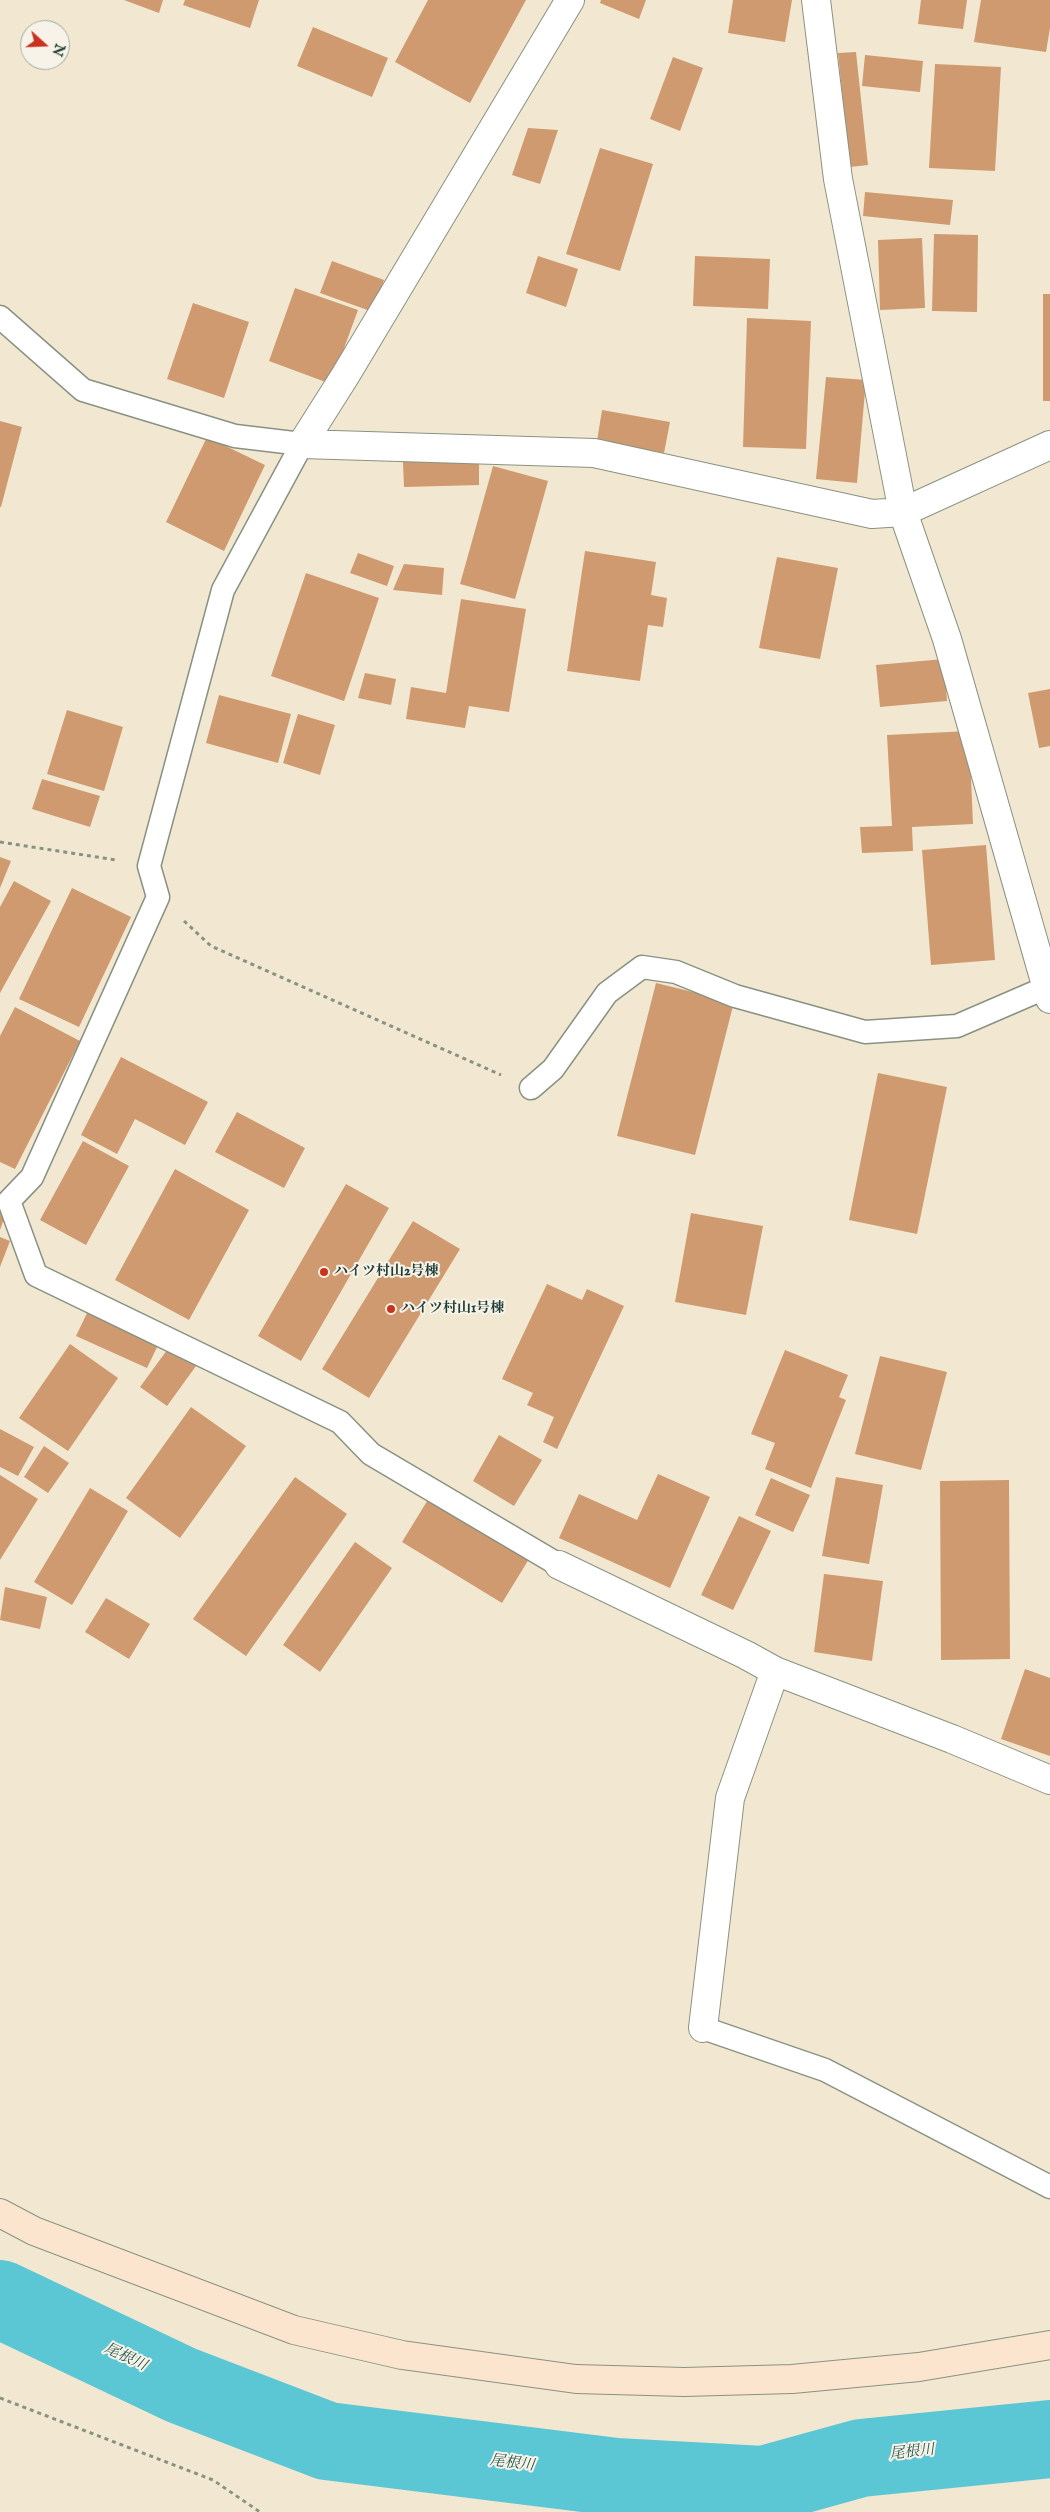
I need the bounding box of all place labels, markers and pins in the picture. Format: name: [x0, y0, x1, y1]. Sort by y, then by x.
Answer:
place label: ハイツ村山2号棟: [334, 1264, 439, 1280]
marker: ハイツ村山2号棟: [318, 1266, 330, 1278]
place label: ハイツ村山1号棟: [401, 1301, 504, 1317]
marker: ハイツ村山1号棟: [385, 1303, 397, 1315]

